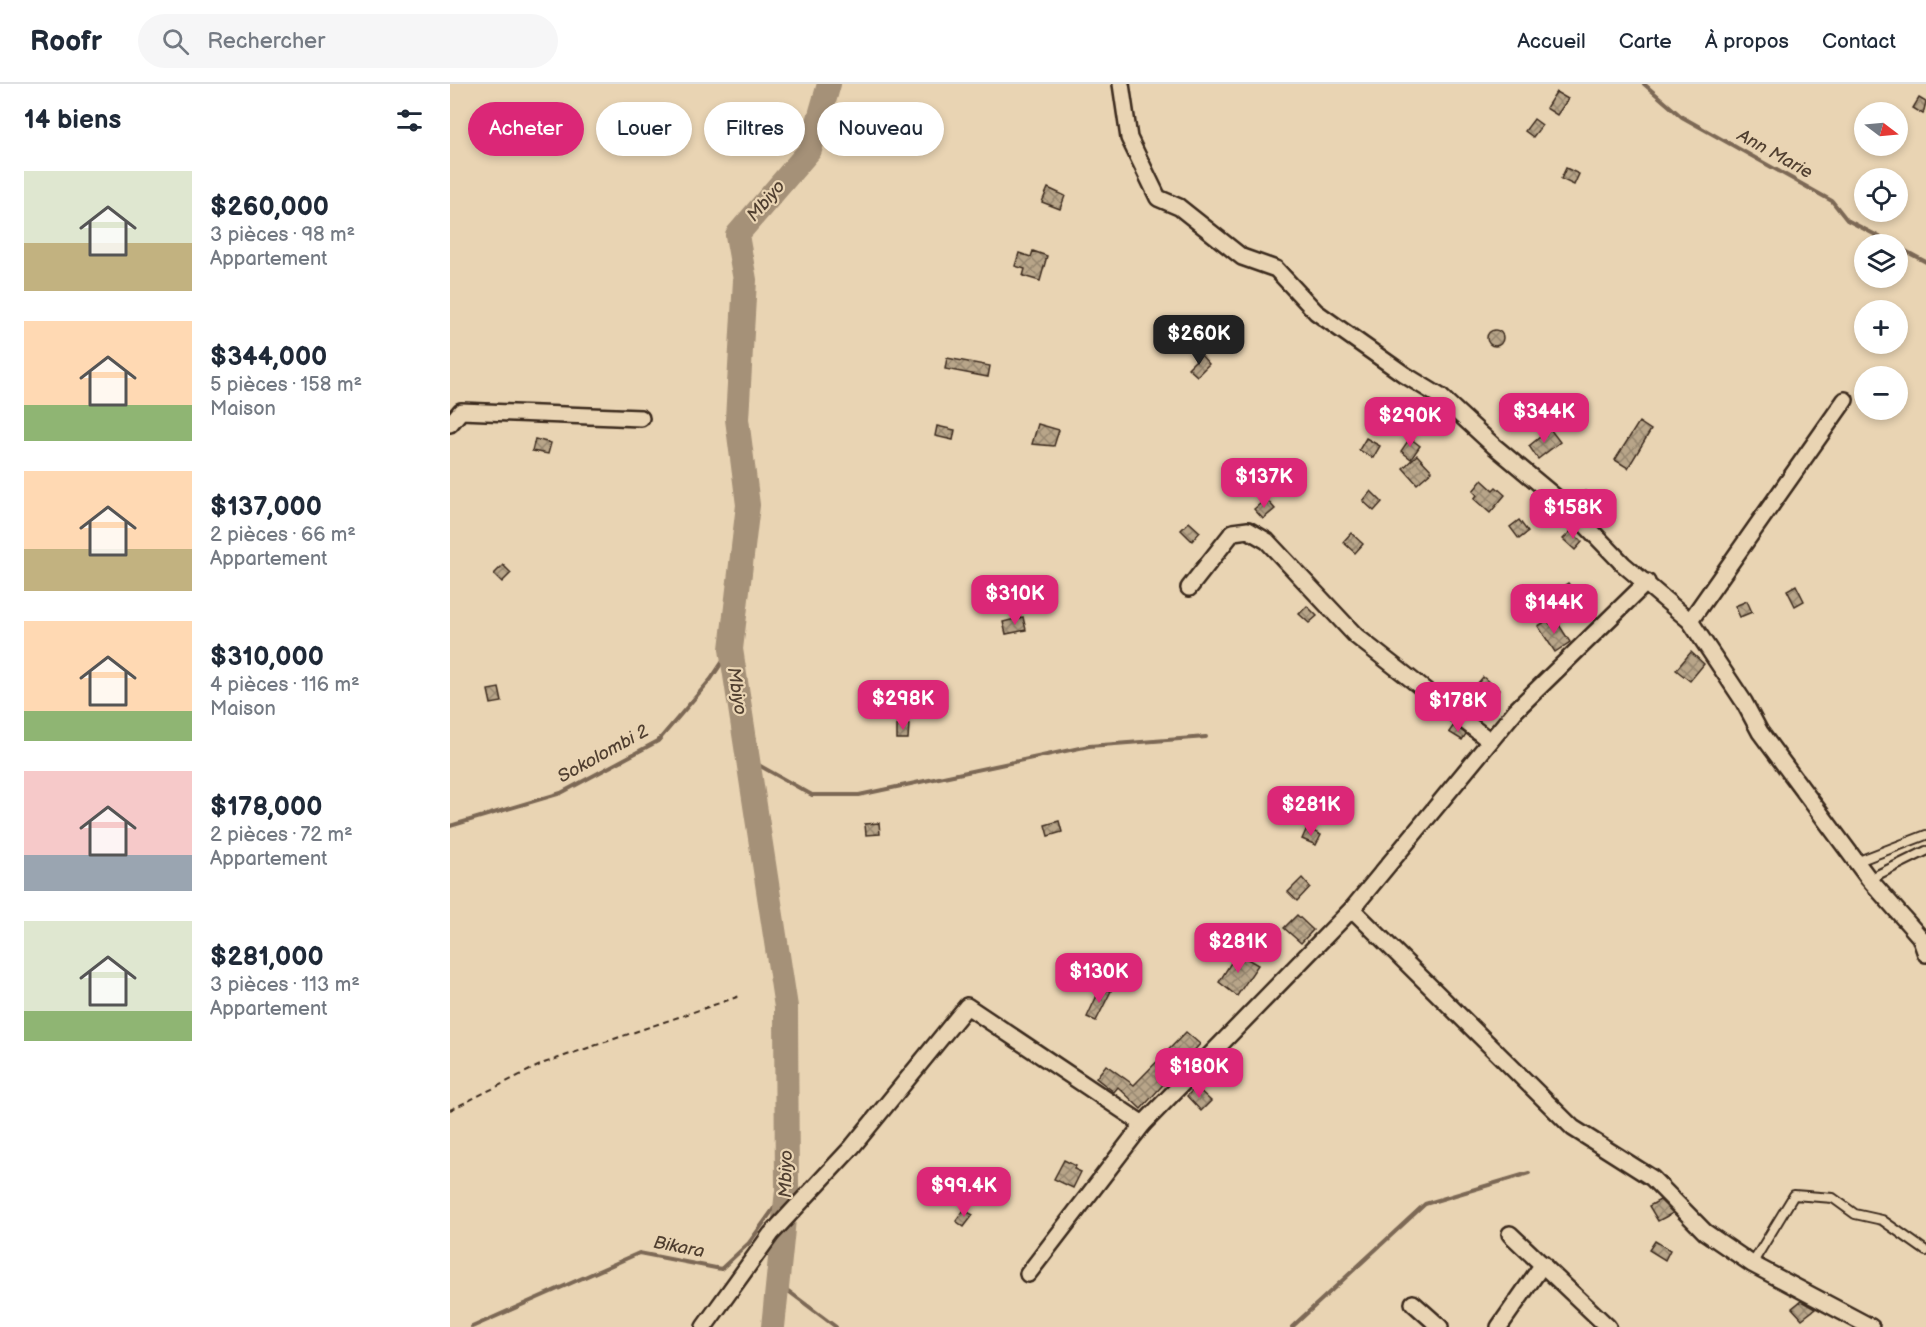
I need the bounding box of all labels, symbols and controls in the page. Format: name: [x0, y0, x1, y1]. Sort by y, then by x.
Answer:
search box: [138, 14, 558, 68]
text: Roofr: [30, 25, 102, 58]
icon: search: [159, 25, 192, 58]
text: Rechercher: [207, 28, 325, 55]
text: Accueil: [1517, 29, 1586, 54]
text: Carte: [1619, 29, 1672, 54]
text: À propos: [1705, 29, 1789, 54]
text: Contact: [1822, 29, 1896, 54]
chip: Acheter: [468, 102, 584, 156]
chip: Louer: [596, 102, 692, 156]
chip: Filtres: [704, 102, 805, 156]
chip: Nouveau: [817, 102, 944, 156]
north arrow: [1854, 102, 1908, 156]
map controls: [1854, 102, 1908, 420]
icon: filters: [393, 104, 426, 137]
text: 14 biens: [24, 105, 121, 136]
water label: Ann Marie: [1733, 124, 1816, 183]
button: locate: [1854, 168, 1908, 222]
water label: Mbiyo: [742, 176, 790, 226]
text: $260,000: [210, 192, 329, 223]
icon: home: [72, 195, 144, 267]
text: 3 pièces · 98 m²: [210, 223, 355, 247]
button: layers: [1854, 234, 1908, 288]
text: Appartement: [210, 247, 327, 271]
button: +: [1854, 300, 1908, 354]
pin: $260K: [1157, 315, 1241, 366]
text: $260K: [1167, 322, 1231, 346]
text: $344,000: [210, 342, 327, 373]
icon: home: [72, 345, 144, 417]
button: −: [1854, 366, 1908, 420]
text: 5 pièces · 158 m²: [210, 373, 362, 397]
pin: $344K: [1502, 393, 1586, 444]
text: Maison: [210, 397, 276, 421]
pin: $290K: [1368, 397, 1452, 448]
text: $344K: [1513, 400, 1575, 424]
text: $290K: [1379, 404, 1441, 428]
pin: $137K: [1222, 458, 1306, 509]
text: $137K: [1235, 465, 1293, 489]
pin: $158K: [1531, 489, 1615, 540]
text: $137,000: [210, 492, 322, 523]
icon: home: [72, 495, 144, 567]
text: $158K: [1544, 496, 1602, 520]
text: 2 pièces · 66 m²: [210, 523, 356, 547]
text: Appartement: [210, 547, 327, 571]
pin: $310K: [973, 575, 1057, 626]
text: $310K: [985, 582, 1045, 606]
pin: $144K: [1512, 584, 1596, 635]
text: $144K: [1525, 591, 1583, 615]
text: $310,000: [210, 642, 324, 673]
icon: home: [72, 645, 144, 717]
water label: Mbiyo: [723, 666, 751, 716]
text: 4 pièces · 116 m²: [210, 673, 360, 697]
pin: $298K: [861, 680, 945, 731]
pin: $178K: [1416, 682, 1500, 733]
text: $298K: [872, 687, 934, 711]
text: $178K: [1429, 689, 1487, 713]
text: Maison: [210, 697, 276, 721]
water label: Sokolombi 2: [554, 720, 653, 787]
pin: $281K: [1269, 786, 1353, 837]
text: $178,000: [210, 792, 322, 823]
text: $281K: [1281, 793, 1341, 817]
icon: home: [72, 795, 144, 867]
text: 2 pièces · 72 m²: [210, 823, 353, 847]
text: Appartement: [210, 847, 327, 871]
pin: $281K: [1196, 923, 1280, 974]
text: $281K: [1208, 930, 1268, 954]
text: $281,000: [210, 942, 324, 973]
icon: home: [72, 945, 144, 1017]
pin: $130K: [1057, 953, 1141, 1004]
text: $130K: [1069, 960, 1129, 984]
text: 3 pièces · 113 m²: [210, 973, 360, 997]
text: Appartement: [210, 997, 327, 1021]
pin: $180K: [1157, 1048, 1241, 1099]
text: $180K: [1169, 1055, 1229, 1079]
water label: Mbiyo: [775, 1150, 797, 1198]
pin: $99.4K: [915, 1167, 1013, 1218]
text: $99.4K: [931, 1174, 997, 1198]
water label: Bikara: [652, 1232, 706, 1262]

